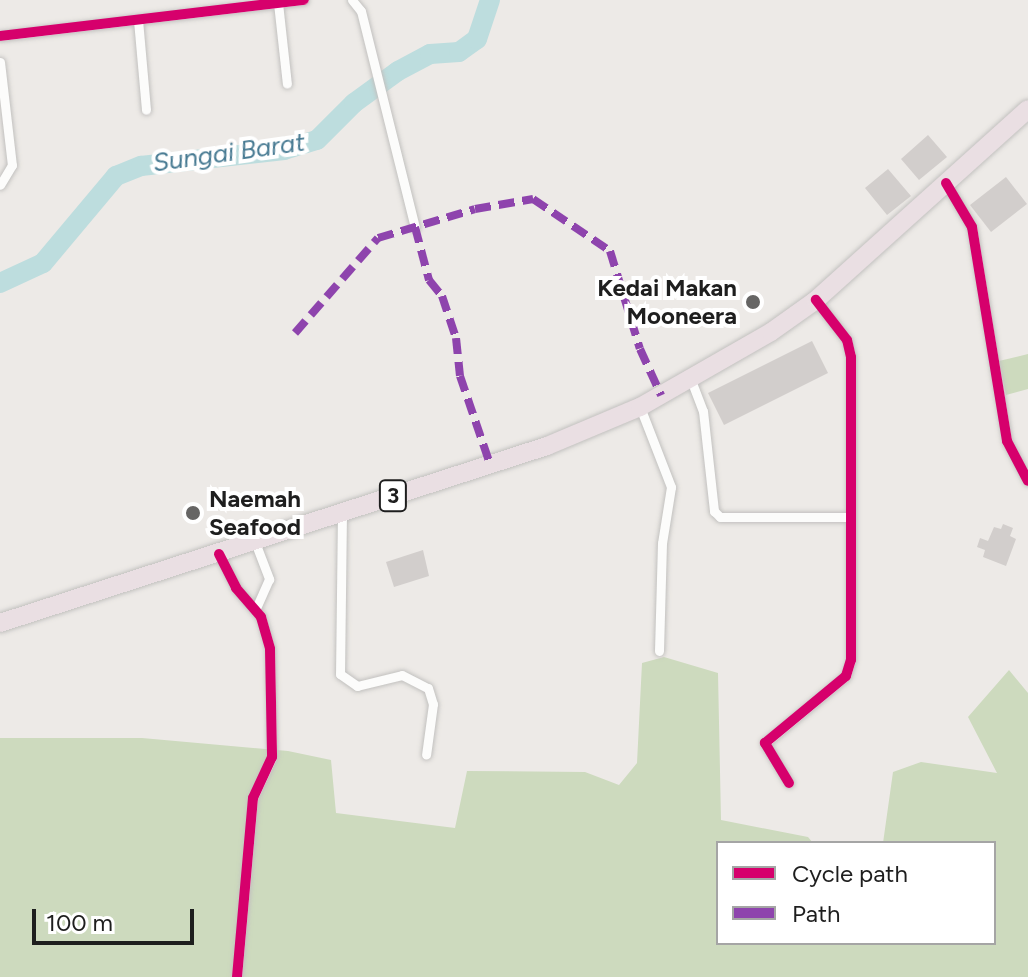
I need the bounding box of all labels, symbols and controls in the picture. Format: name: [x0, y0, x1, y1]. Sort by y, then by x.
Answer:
water label: Sungai Barat: [151, 127, 307, 179]
place label: Kedai Makan Mooneera: [597, 274, 737, 330]
marker: Kedai Makan Mooneera: [744, 293, 762, 311]
road number: 3: [377, 478, 409, 514]
place label: Naemah Seafood: [209, 485, 301, 541]
marker: Naemah Seafood: [184, 504, 202, 522]
legend: [716, 841, 996, 945]
text: Cycle path: [792, 859, 908, 888]
scale bar: [36, 893, 198, 943]
text: Path: [792, 899, 840, 928]
text: 100 m: [46, 908, 113, 937]

